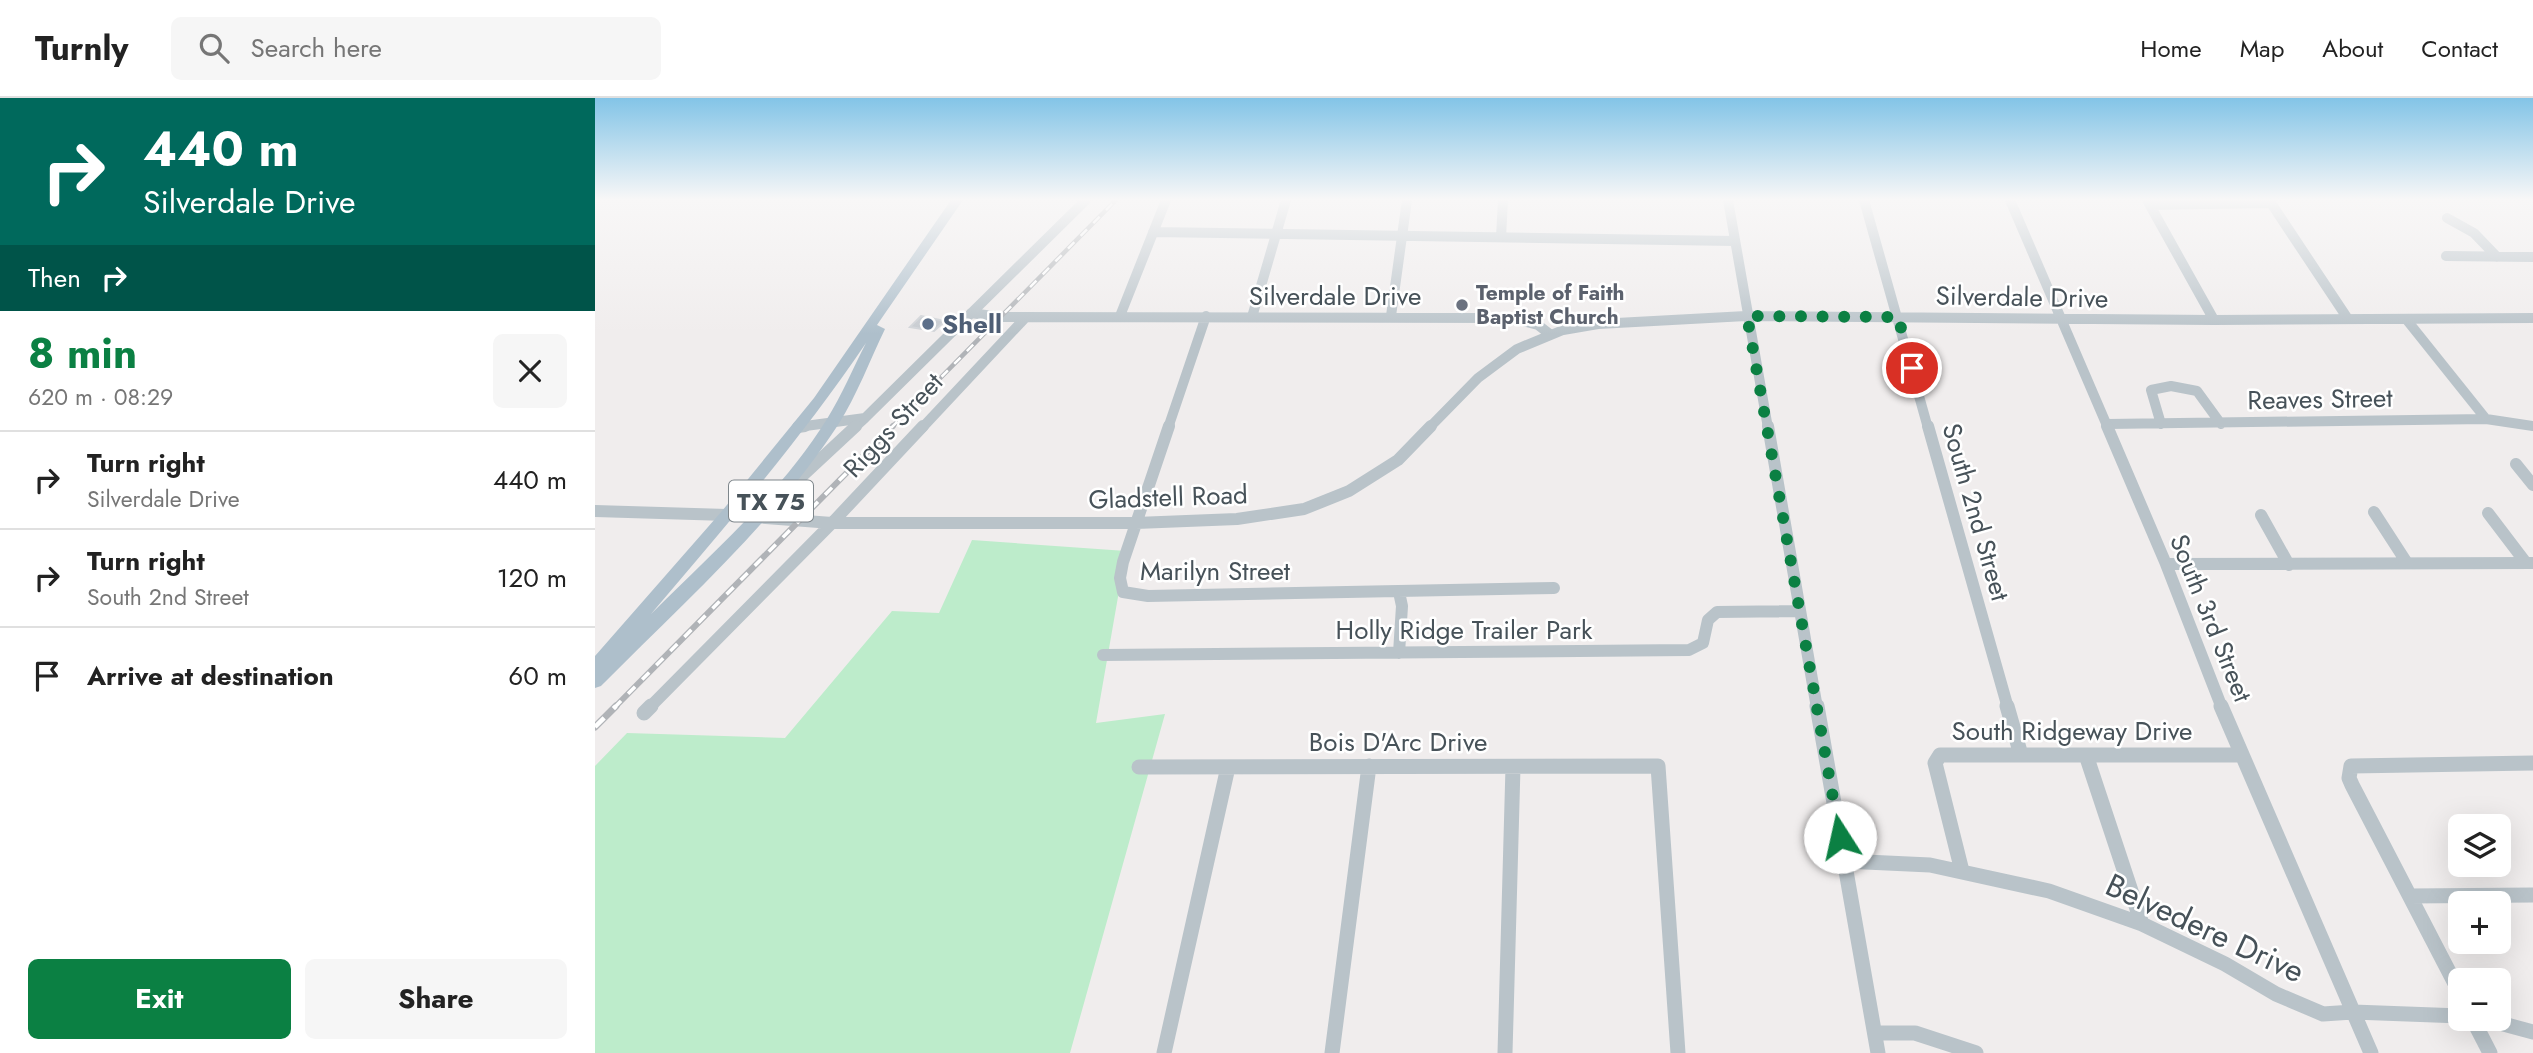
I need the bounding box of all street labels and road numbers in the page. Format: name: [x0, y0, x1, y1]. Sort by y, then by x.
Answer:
street label: Silverdale Drive: [1935, 276, 2109, 318]
street label: Silverdale Drive: [1249, 277, 1421, 315]
street label: Riggs Street: [834, 363, 952, 486]
street label: Reaves Street: [2247, 379, 2394, 419]
street label: South 2nd Street: [1933, 419, 2020, 606]
street label: Gladstell Road: [1088, 475, 1248, 519]
road number: TX 75: [729, 480, 813, 522]
street label: South 3rd Street: [2160, 529, 2262, 708]
street label: Marilyn Street: [1140, 552, 1291, 590]
street label: Holly Ridge Trailer Park: [1336, 611, 1593, 649]
street label: South Ridgeway Drive: [1952, 712, 2192, 750]
street label: Bois D'Arc Drive: [1309, 723, 1487, 761]
street label: Belvedere Drive: [2098, 862, 2312, 994]

